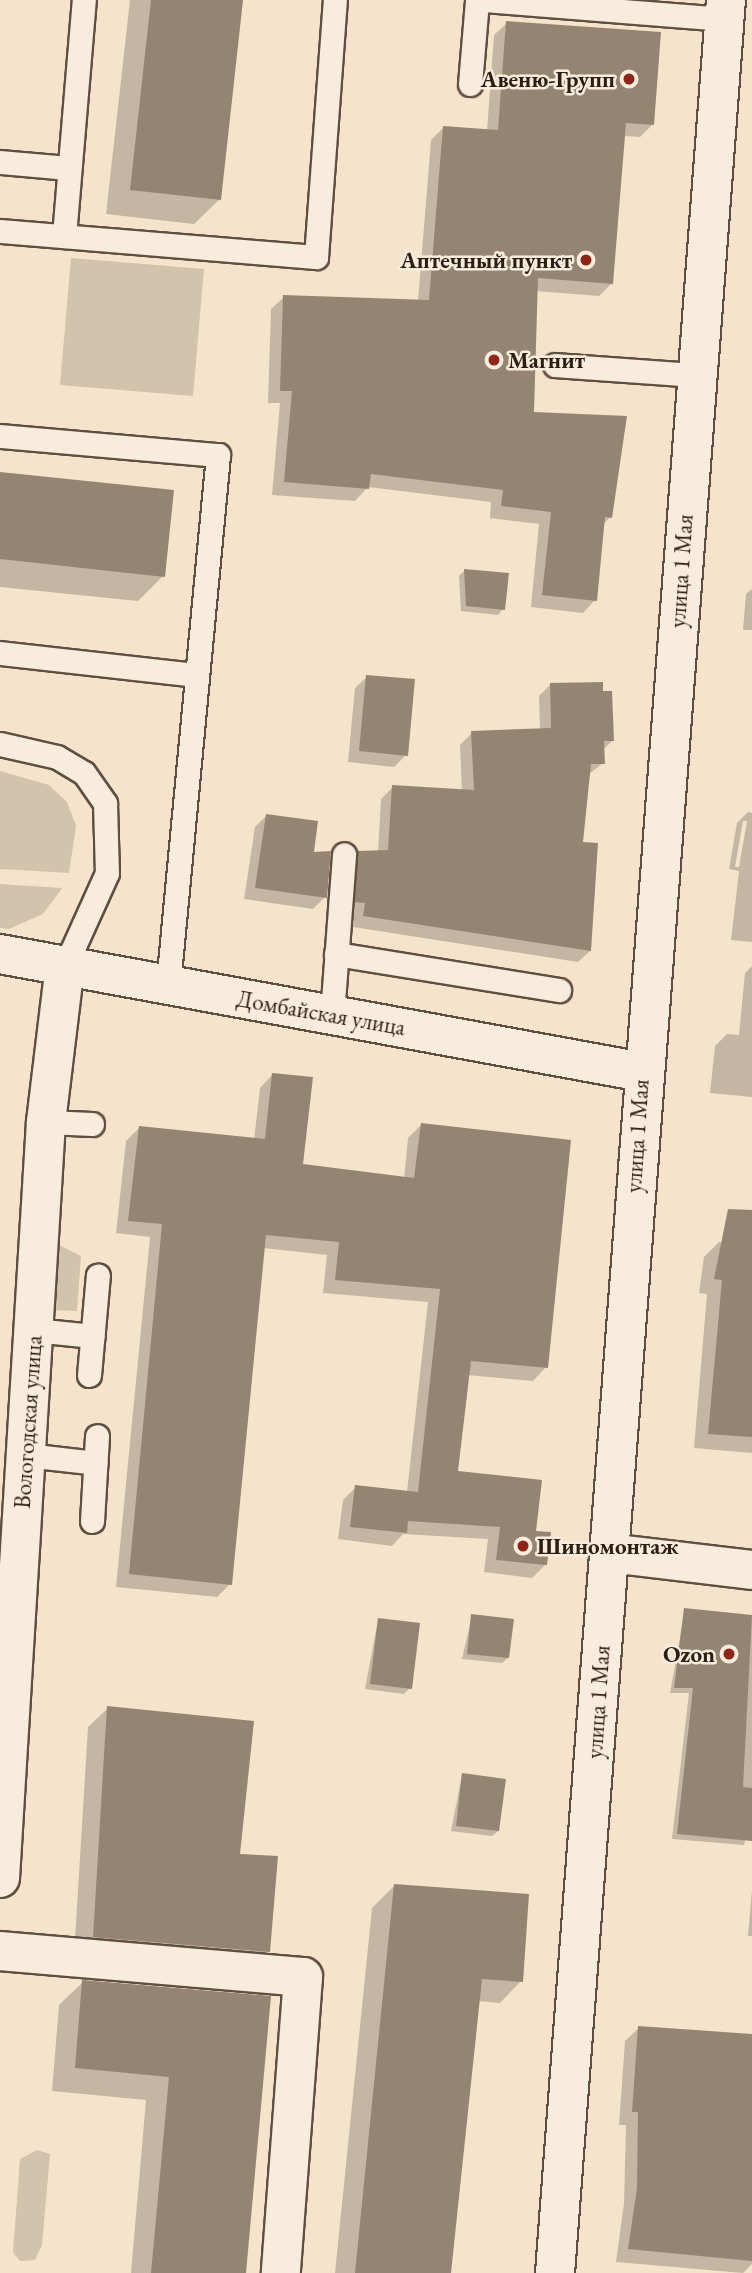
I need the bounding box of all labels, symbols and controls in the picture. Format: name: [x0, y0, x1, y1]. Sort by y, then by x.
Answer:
place label: Авеню-Групп: [481, 65, 615, 93]
marker: Авеню-Групп: [621, 71, 637, 87]
place label: Аптечный пункт: [400, 246, 572, 274]
marker: Аптечный пункт: [578, 252, 594, 268]
place label: Магнит: [508, 346, 585, 374]
marker: Магнит: [486, 352, 502, 368]
street label: улица 1 Мая: [663, 513, 699, 629]
street label: Домбайская улица: [234, 985, 408, 1041]
street label: улица 1 Мая: [619, 1078, 655, 1194]
street label: Вологодская улица: [8, 1334, 48, 1510]
place label: Шиномонтаж: [537, 1532, 679, 1560]
marker: Шиномонтаж: [515, 1538, 531, 1554]
place label: Ozon: [663, 1640, 715, 1668]
street label: улица 1 Мая: [580, 1644, 616, 1760]
marker: Ozon: [721, 1646, 737, 1662]

